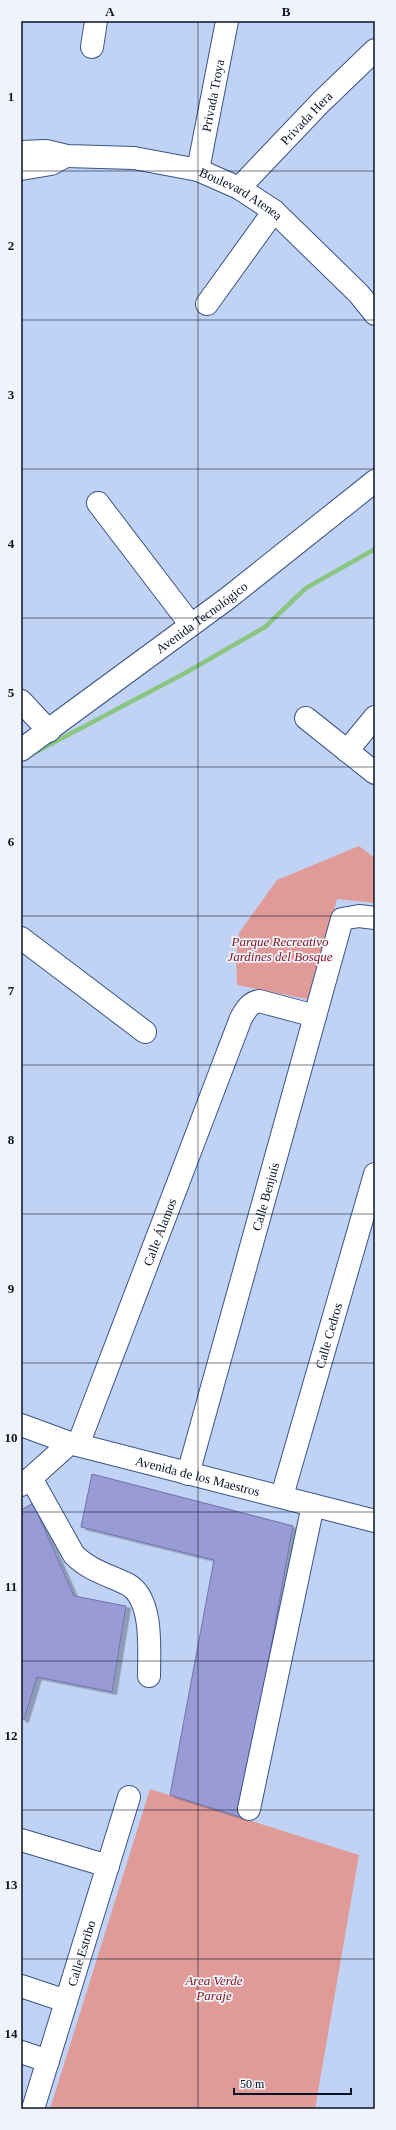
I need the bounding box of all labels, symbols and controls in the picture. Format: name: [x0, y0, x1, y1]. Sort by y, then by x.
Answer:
text: A: [105, 4, 115, 19]
text: B: [282, 4, 291, 19]
street label: Privada Troya: [198, 58, 227, 133]
street label: Privada Hera: [277, 88, 335, 148]
text: 1: [8, 89, 14, 104]
street label: Boulevard Atenea: [197, 164, 286, 223]
text: 2: [8, 238, 14, 253]
text: 3: [8, 387, 15, 402]
text: 4: [8, 536, 15, 551]
street label: Avenida Tecnológico: [153, 578, 250, 656]
text: 5: [8, 685, 15, 700]
text: 6: [8, 834, 15, 849]
park label: Parque Recreativo Jardines del Bosque: [228, 934, 333, 964]
text: 7: [8, 983, 15, 998]
text: 8: [8, 1132, 15, 1147]
street label: Calle Benjuís: [248, 1161, 282, 1232]
street label: Calle Álamos: [140, 1196, 179, 1268]
text: 9: [8, 1281, 15, 1296]
street label: Calle Cedros: [312, 1301, 345, 1370]
text: 10: [5, 1430, 18, 1445]
street label: Avenida de los Maestros: [134, 1453, 262, 1499]
text: 11: [5, 1579, 17, 1594]
text: 12: [5, 1728, 18, 1743]
text: 13: [5, 1877, 18, 1892]
street label: Calle Estribo: [64, 1918, 98, 1988]
park label: Area Verde Paraje: [184, 1973, 243, 2003]
text: 14: [5, 2026, 18, 2041]
scale bar: [234, 2070, 351, 2096]
text: 50 m: [240, 2077, 265, 2091]

